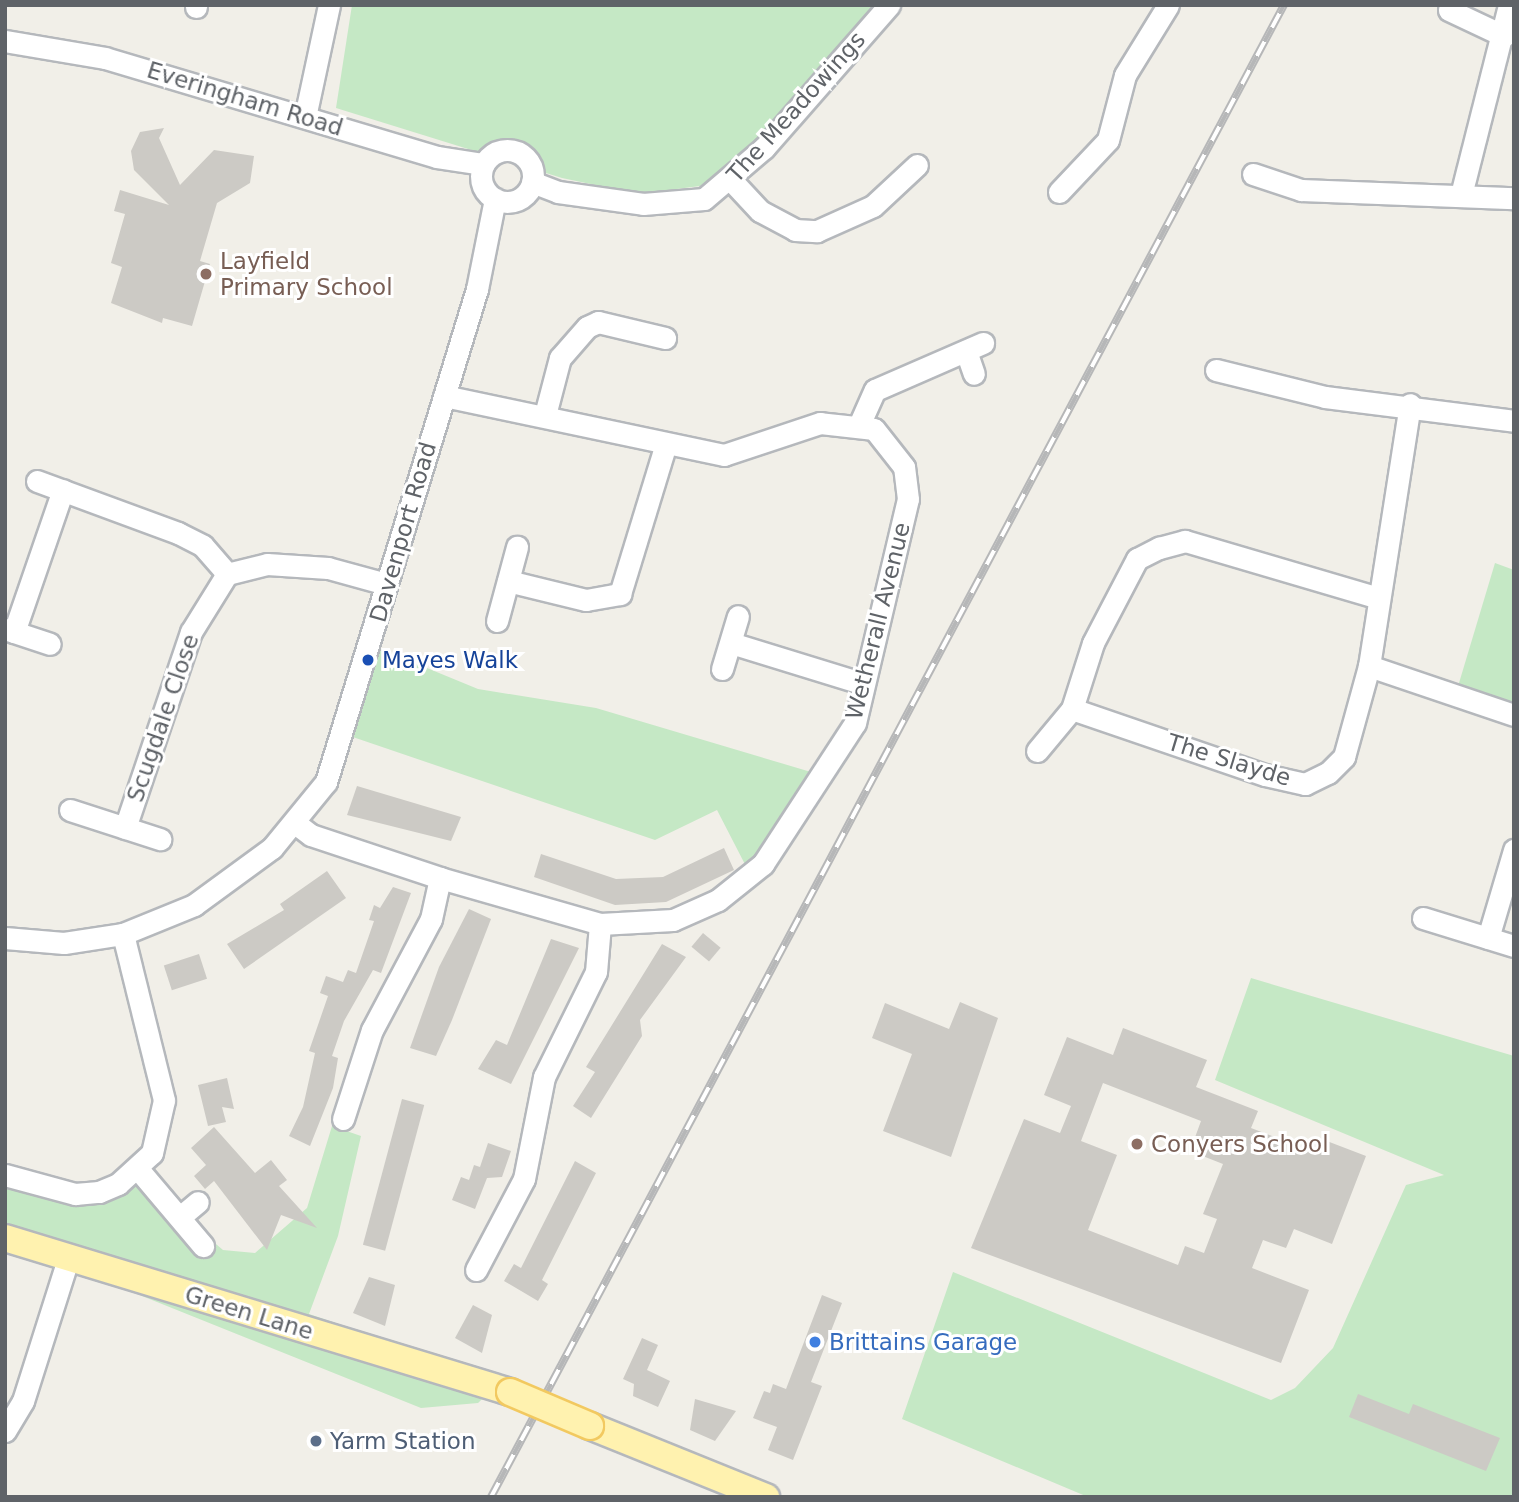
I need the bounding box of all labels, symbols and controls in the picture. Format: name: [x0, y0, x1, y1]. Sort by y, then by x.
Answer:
street label: The Meadowings: [721, 26, 871, 188]
street label: Everingham Road: [144, 56, 346, 142]
place label: Layfield Primary School: [220, 247, 393, 301]
marker: Layfield Primary School: [198, 266, 214, 282]
street label: Davenport Road: [364, 439, 442, 625]
street label: Wetherall Avenue: [840, 519, 916, 723]
street label: Scugdale Close: [121, 630, 205, 806]
place label: Mayes Walk: [382, 646, 518, 674]
marker: Mayes Walk: [360, 652, 376, 668]
street label: The Slayde: [1164, 728, 1294, 792]
place label: Conyers School: [1151, 1130, 1329, 1158]
marker: Conyers School: [1129, 1136, 1145, 1152]
street label: Green Lane: [182, 1280, 316, 1346]
place label: Brittains Garage: [829, 1328, 1017, 1356]
marker: Brittains Garage: [807, 1334, 823, 1350]
place label: Yarm Station: [330, 1427, 476, 1455]
marker: Yarm Station: [308, 1433, 324, 1449]

